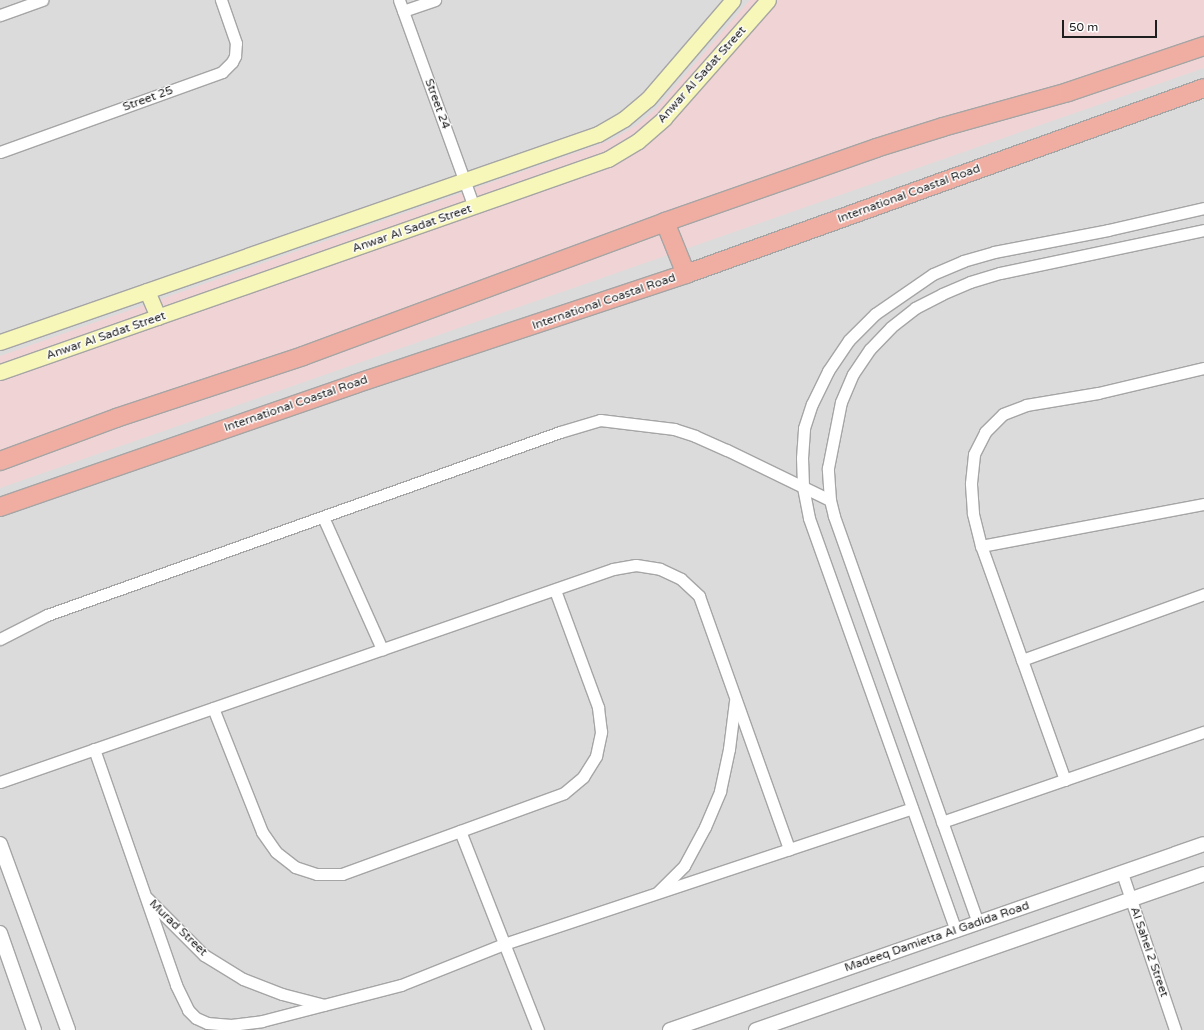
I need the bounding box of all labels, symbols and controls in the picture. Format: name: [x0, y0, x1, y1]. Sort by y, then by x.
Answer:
scale bar: [1064, 12, 1159, 38]
text: 50 m: [1069, 20, 1098, 34]
street label: Anwar Al Sadat Street: [655, 24, 749, 126]
street label: Street 24: [421, 77, 453, 131]
street label: Street 25: [121, 83, 175, 115]
street label: International Coastal Road: [836, 161, 982, 227]
street label: Anwar Al Sadat Street: [350, 202, 474, 256]
street label: International Coastal Road: [530, 271, 678, 333]
street label: Anwar Al Sadat Street: [44, 309, 168, 363]
street label: International Coastal Road: [222, 373, 370, 435]
street label: Murad Street: [146, 897, 210, 959]
street label: Madeeq Damietta Al Gadida Road: [843, 899, 1031, 975]
street label: Al Sahel 2 Street: [1127, 905, 1171, 999]

